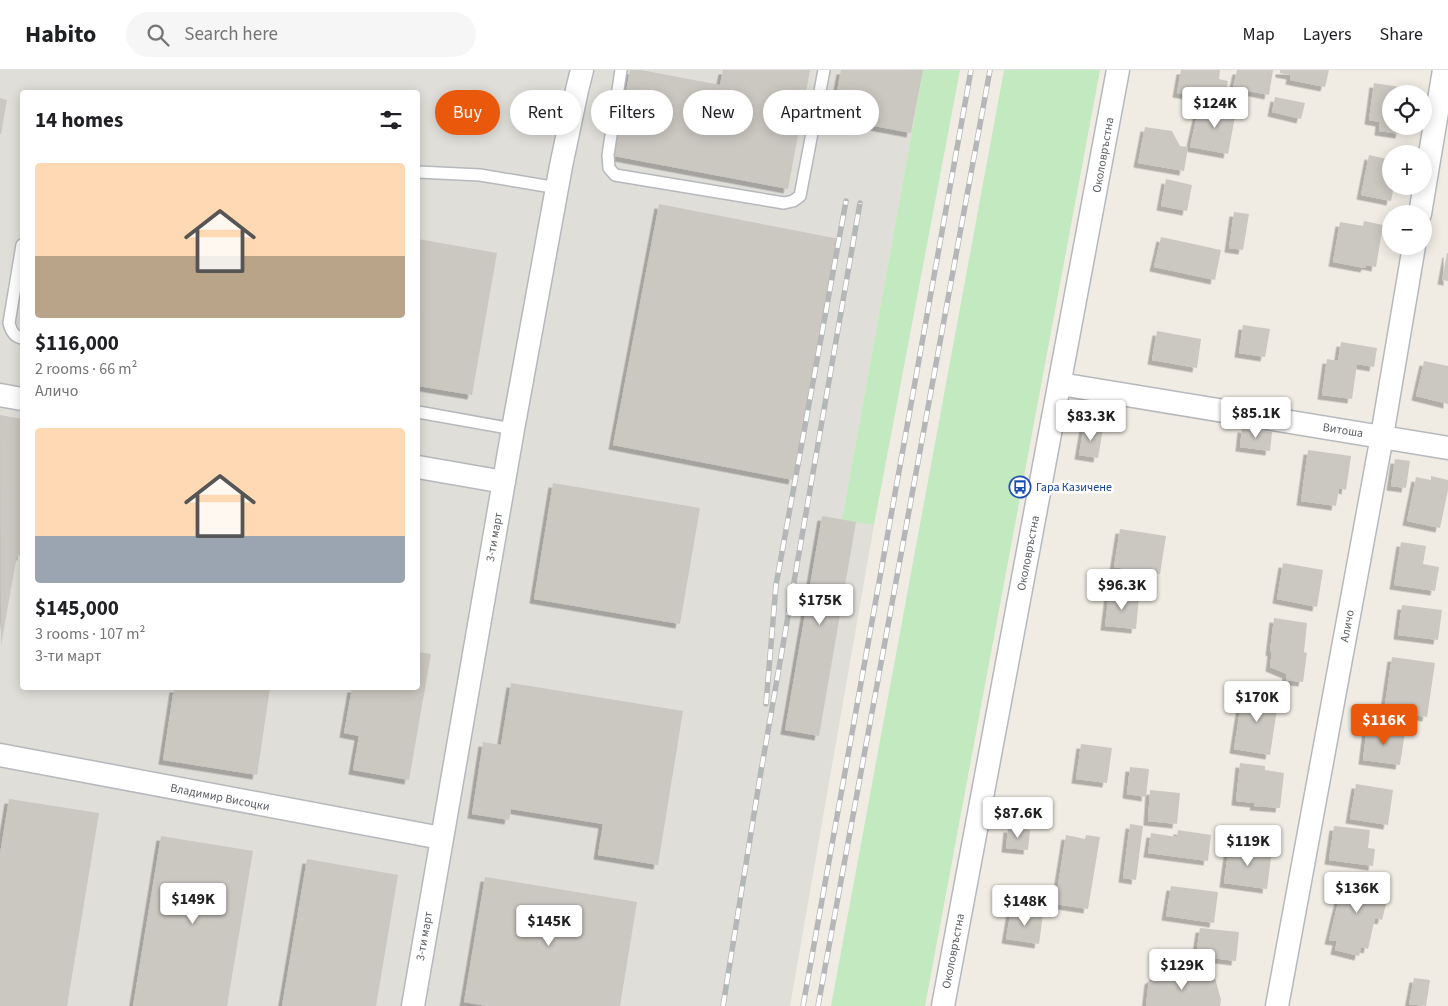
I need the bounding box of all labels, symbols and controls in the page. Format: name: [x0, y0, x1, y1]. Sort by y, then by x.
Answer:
search box: [126, 12, 476, 57]
text: Habito: [25, 17, 96, 52]
icon: search: [144, 21, 172, 49]
text: Search here: [184, 21, 278, 48]
text: Map: [1243, 22, 1275, 47]
text: Layers: [1303, 22, 1352, 47]
text: Share: [1380, 22, 1423, 47]
map controls: [1382, 85, 1432, 255]
button: locate: [1382, 85, 1432, 135]
pin: $124K: [1180, 87, 1250, 129]
chip: Buy: [435, 90, 500, 135]
chip: Rent: [510, 90, 581, 135]
chip: Filters: [591, 90, 673, 135]
chip: New: [683, 90, 753, 135]
chip: Apartment: [763, 90, 879, 135]
text: $124K: [1193, 92, 1237, 114]
text: 14 homes: [35, 105, 123, 135]
icon: filters: [377, 106, 405, 134]
street label: Околовръстна: [1088, 116, 1119, 194]
button: +: [1382, 145, 1432, 195]
icon: home: [175, 196, 265, 286]
button: −: [1382, 205, 1432, 255]
text: $116,000: [35, 328, 119, 358]
text: 2 rooms · 66 m²: [35, 358, 137, 380]
text: Аличо: [35, 380, 78, 402]
pin: $85.1K: [1215, 396, 1297, 439]
pin: $83.3K: [1050, 400, 1132, 442]
text: $85.1K: [1232, 402, 1280, 424]
text: $83.3K: [1067, 405, 1115, 427]
street label: Витоша: [1321, 419, 1364, 442]
icon: home: [175, 461, 265, 551]
bus stop icon: Гара Казичене: [1008, 475, 1032, 499]
place label: Гара Казичене: [1036, 479, 1112, 496]
street label: 3-ти март: [482, 511, 507, 563]
street label: Околовръстна: [1013, 514, 1044, 592]
pin: $96.3K: [1081, 568, 1163, 611]
text: $96.3K: [1098, 574, 1146, 596]
pin: $175K: [785, 584, 855, 626]
text: $175K: [798, 589, 842, 611]
text: $145,000: [35, 593, 119, 623]
street label: Аличо: [1336, 609, 1359, 644]
text: 3 rooms · 107 m²: [35, 623, 145, 645]
text: 3-ти март: [35, 645, 101, 667]
pin: $170K: [1222, 680, 1292, 723]
text: $170K: [1235, 686, 1279, 708]
pin: $116K: [1349, 704, 1419, 746]
text: $116K: [1362, 709, 1406, 731]
street label: Владимир Висоцки: [169, 780, 271, 815]
pin: $87.6K: [977, 796, 1059, 839]
text: $87.6K: [994, 802, 1042, 824]
pin: $119K: [1213, 824, 1283, 867]
text: $119K: [1226, 830, 1270, 852]
pin: $136K: [1322, 872, 1392, 914]
text: $136K: [1335, 877, 1379, 899]
pin: $149K: [158, 882, 228, 925]
pin: $148K: [990, 884, 1060, 927]
text: $149K: [171, 888, 215, 910]
text: $148K: [1003, 890, 1047, 912]
pin: $145K: [514, 904, 584, 947]
street label: 3-ти март: [412, 910, 437, 962]
text: $145K: [527, 910, 571, 932]
street label: Околовръстна: [938, 912, 969, 990]
pin: $129K: [1147, 948, 1217, 991]
text: $129K: [1160, 954, 1204, 976]

